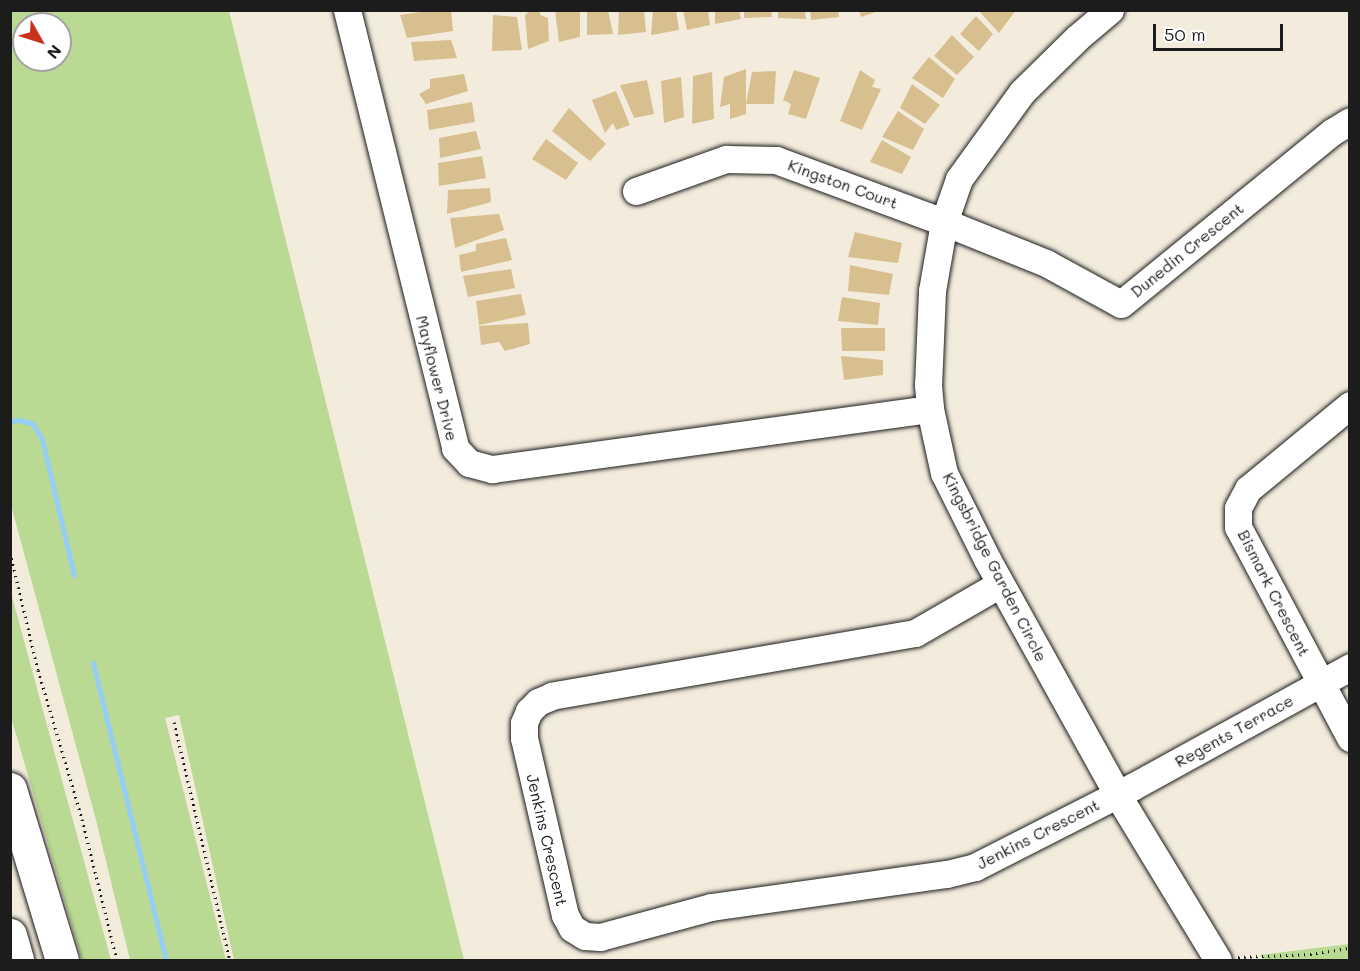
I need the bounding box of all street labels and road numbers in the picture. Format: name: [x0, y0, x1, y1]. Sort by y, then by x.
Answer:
street label: Kingston Court: [785, 155, 901, 213]
street label: Dunedin Crescent: [1127, 199, 1247, 301]
street label: Mayflower Drive: [412, 313, 462, 443]
street label: Kingsbridge Garden Circle: [939, 469, 1051, 665]
street label: Bismark Crescent: [1234, 527, 1314, 659]
street label: Regents Terrace: [1171, 691, 1297, 771]
street label: Jenkins Crescent: [522, 772, 572, 908]
street label: Jenkins Crescent: [973, 795, 1103, 873]

